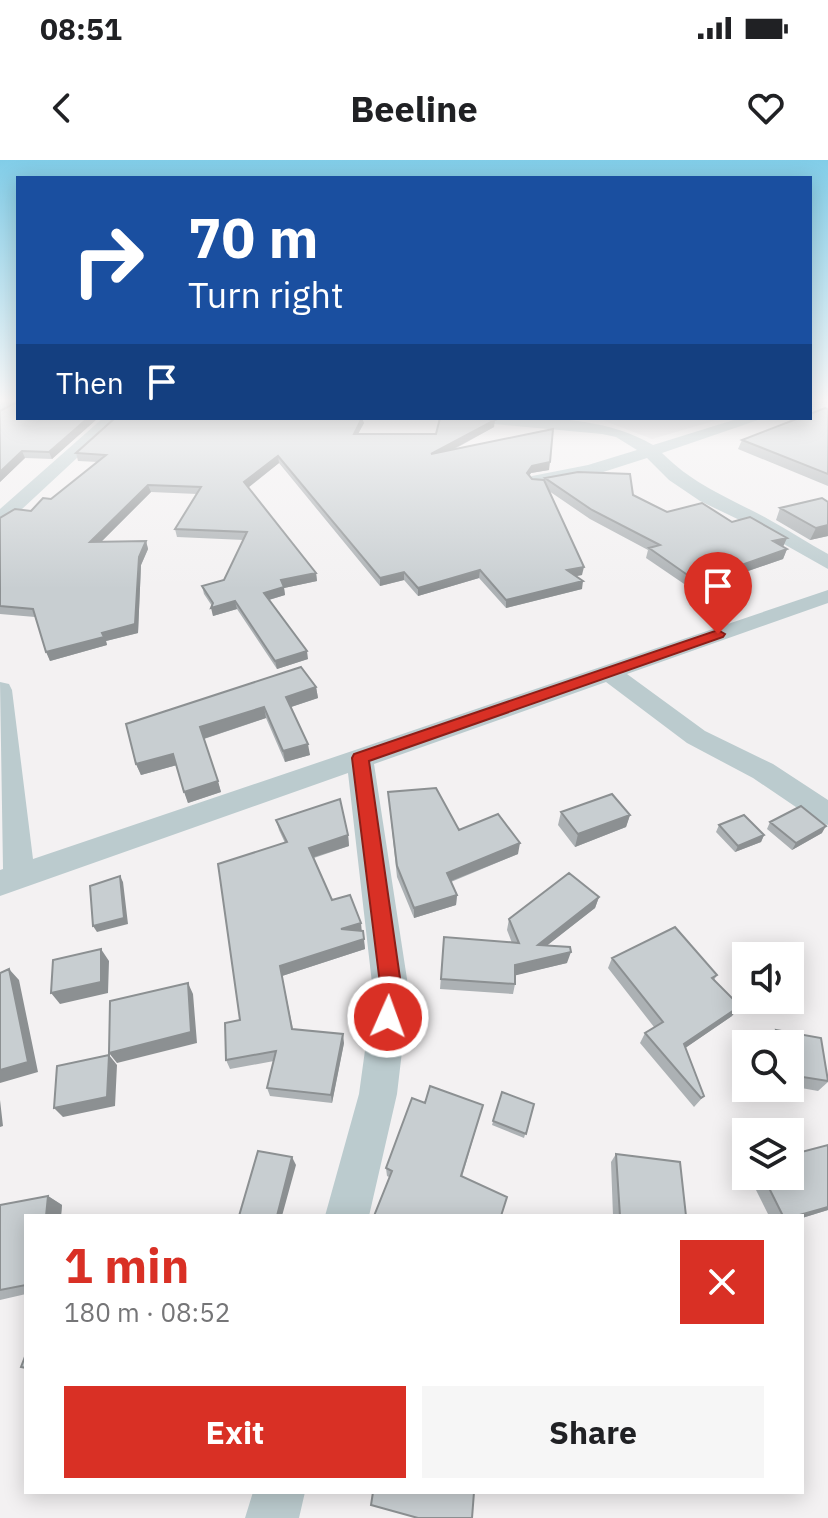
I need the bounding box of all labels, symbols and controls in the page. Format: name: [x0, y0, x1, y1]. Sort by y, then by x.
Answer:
text: 08:51: [40, 9, 122, 48]
text: Beeline: [350, 85, 478, 132]
icon: back: [40, 86, 84, 130]
icon: heart: [744, 86, 788, 130]
text: 70 m: [188, 201, 318, 273]
icon: right: [56, 208, 160, 312]
text: Turn right: [188, 271, 344, 318]
icon: arrive: [140, 360, 184, 404]
text: Then: [56, 363, 124, 402]
pin: [684, 552, 752, 634]
icon: arrive: [696, 564, 740, 608]
map controls: [732, 942, 804, 1190]
button: sound: [732, 942, 804, 1014]
position arrow: [346, 975, 430, 1059]
button: search: [732, 1030, 804, 1102]
button: layers: [732, 1118, 804, 1190]
text: 1 min: [64, 1234, 189, 1296]
button: close: [680, 1240, 764, 1324]
text: 180 m · 08:52: [64, 1295, 230, 1329]
button: Exit: [64, 1386, 406, 1478]
button: Share: [422, 1386, 764, 1478]

